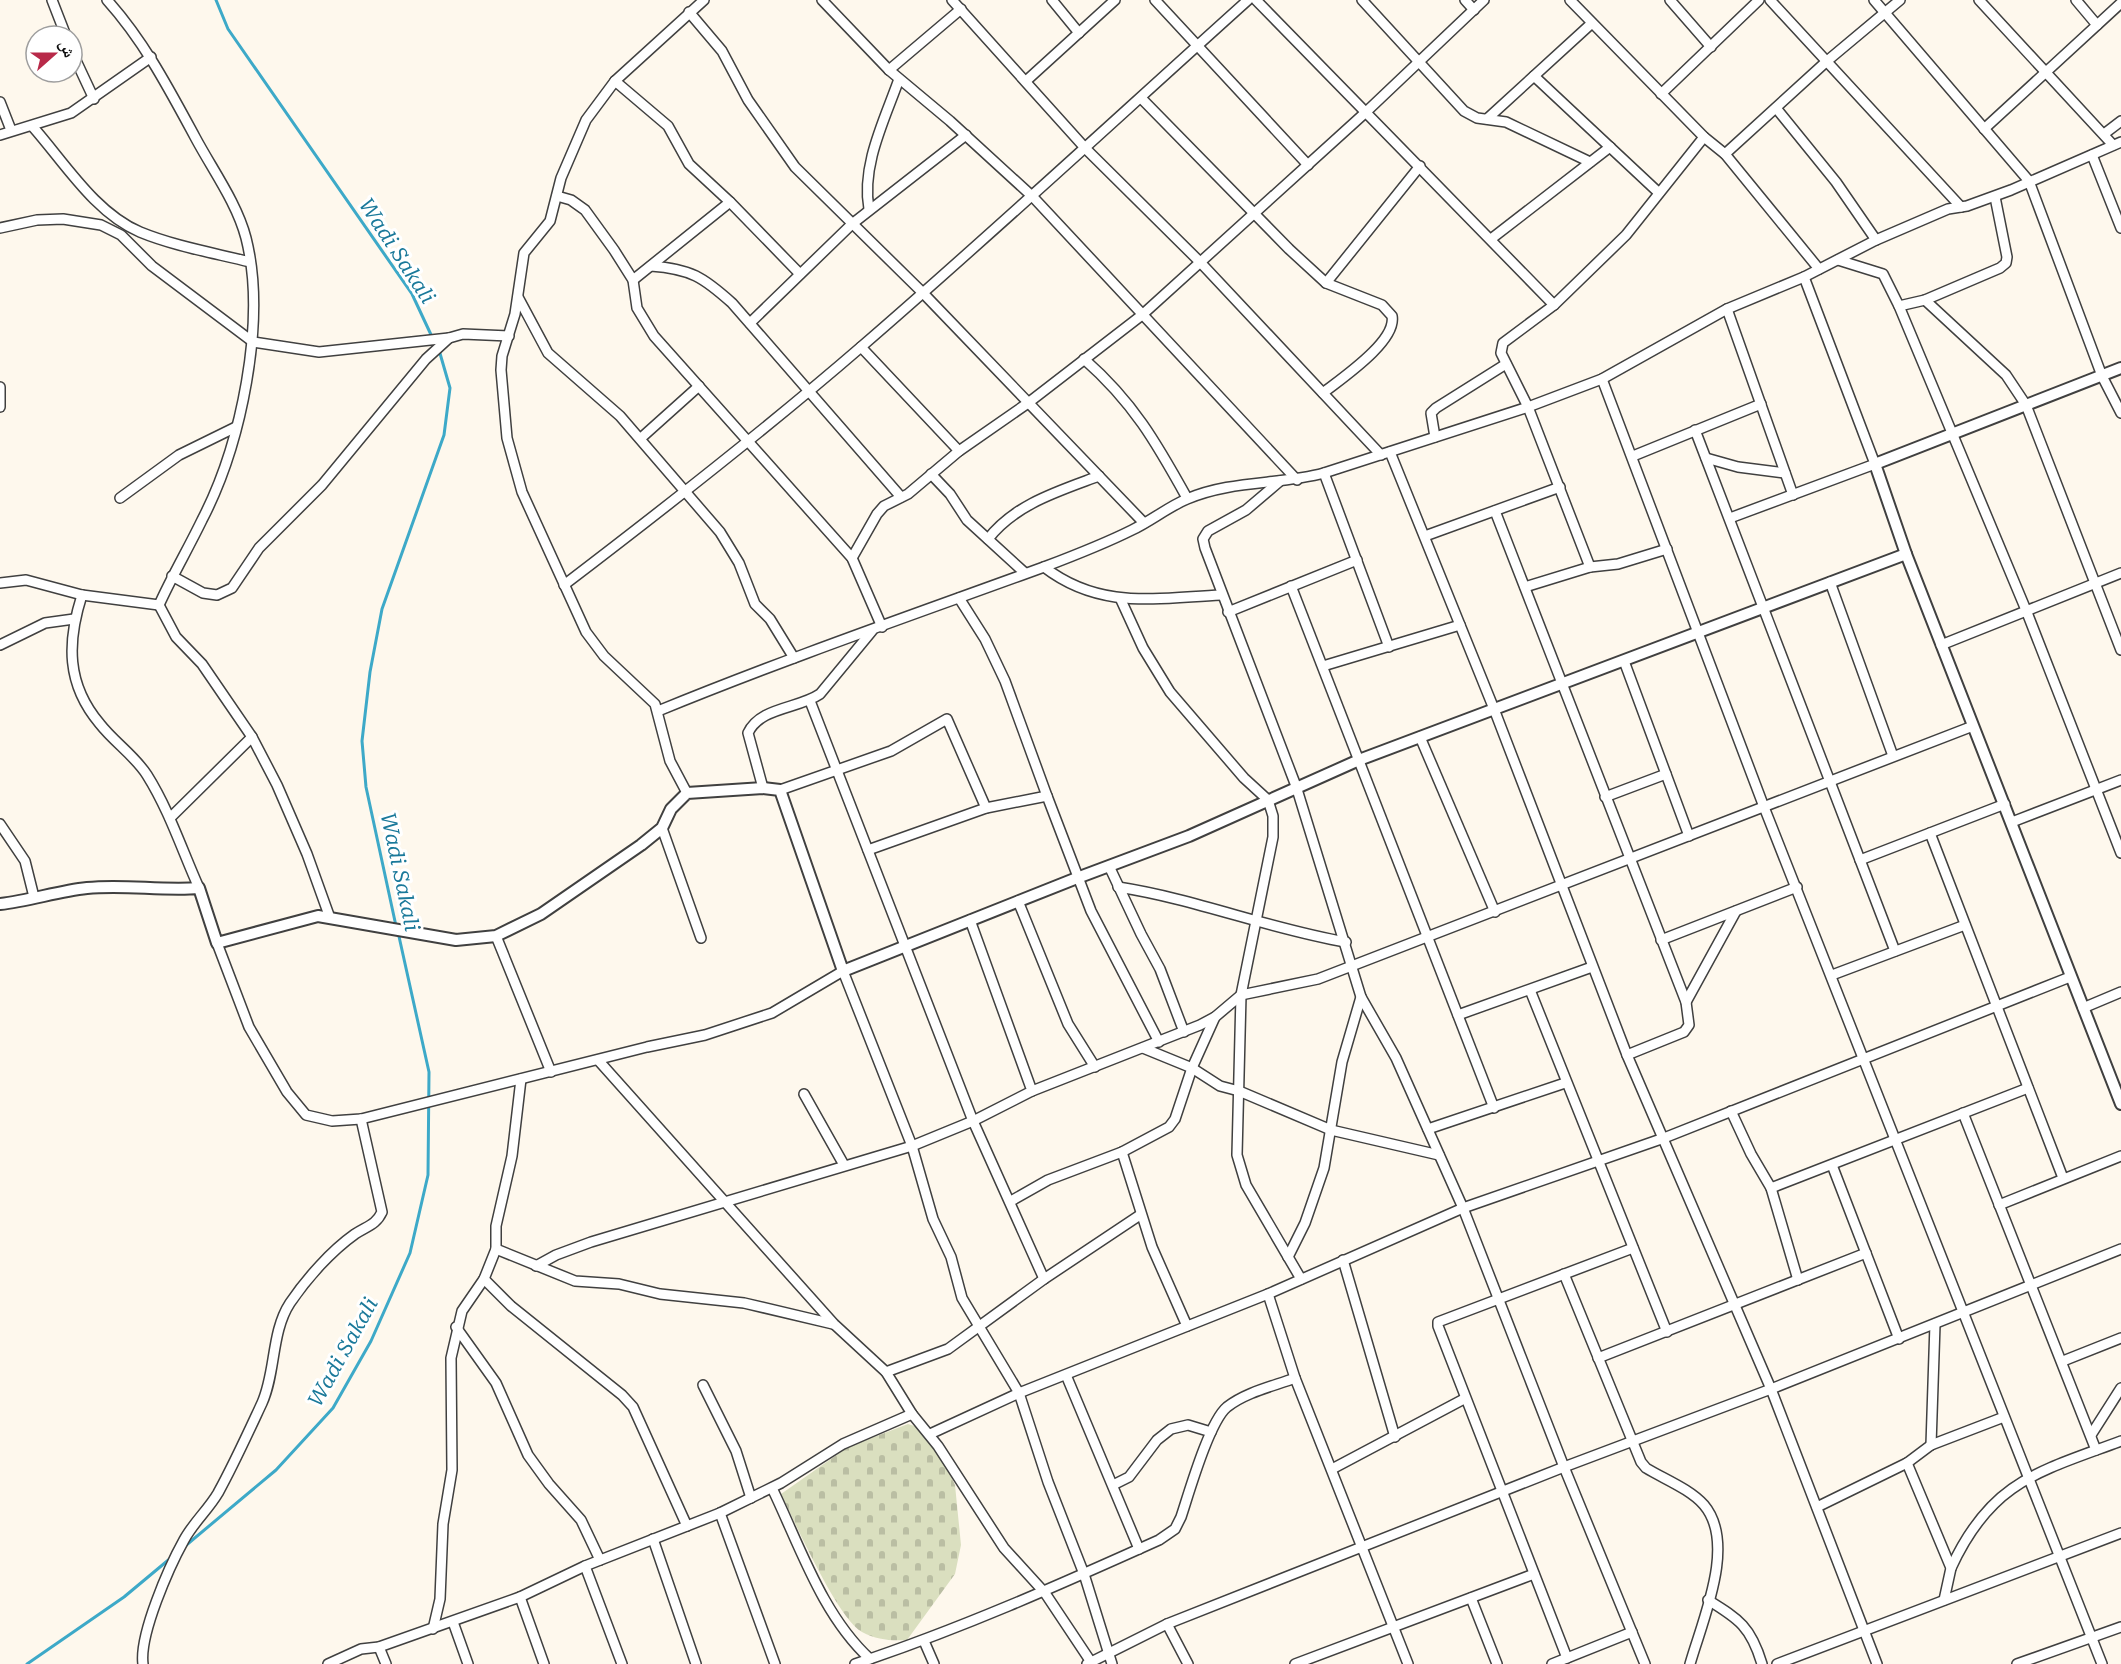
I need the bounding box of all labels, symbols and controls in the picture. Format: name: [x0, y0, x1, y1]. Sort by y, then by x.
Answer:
north arrow: [24, 24, 84, 84]
text: ش: [56, 37, 79, 60]
water label: Wadi Sakali: [354, 194, 440, 308]
water label: Wadi Sakali: [376, 810, 424, 934]
water label: Wadi Sakali: [303, 1293, 383, 1411]

